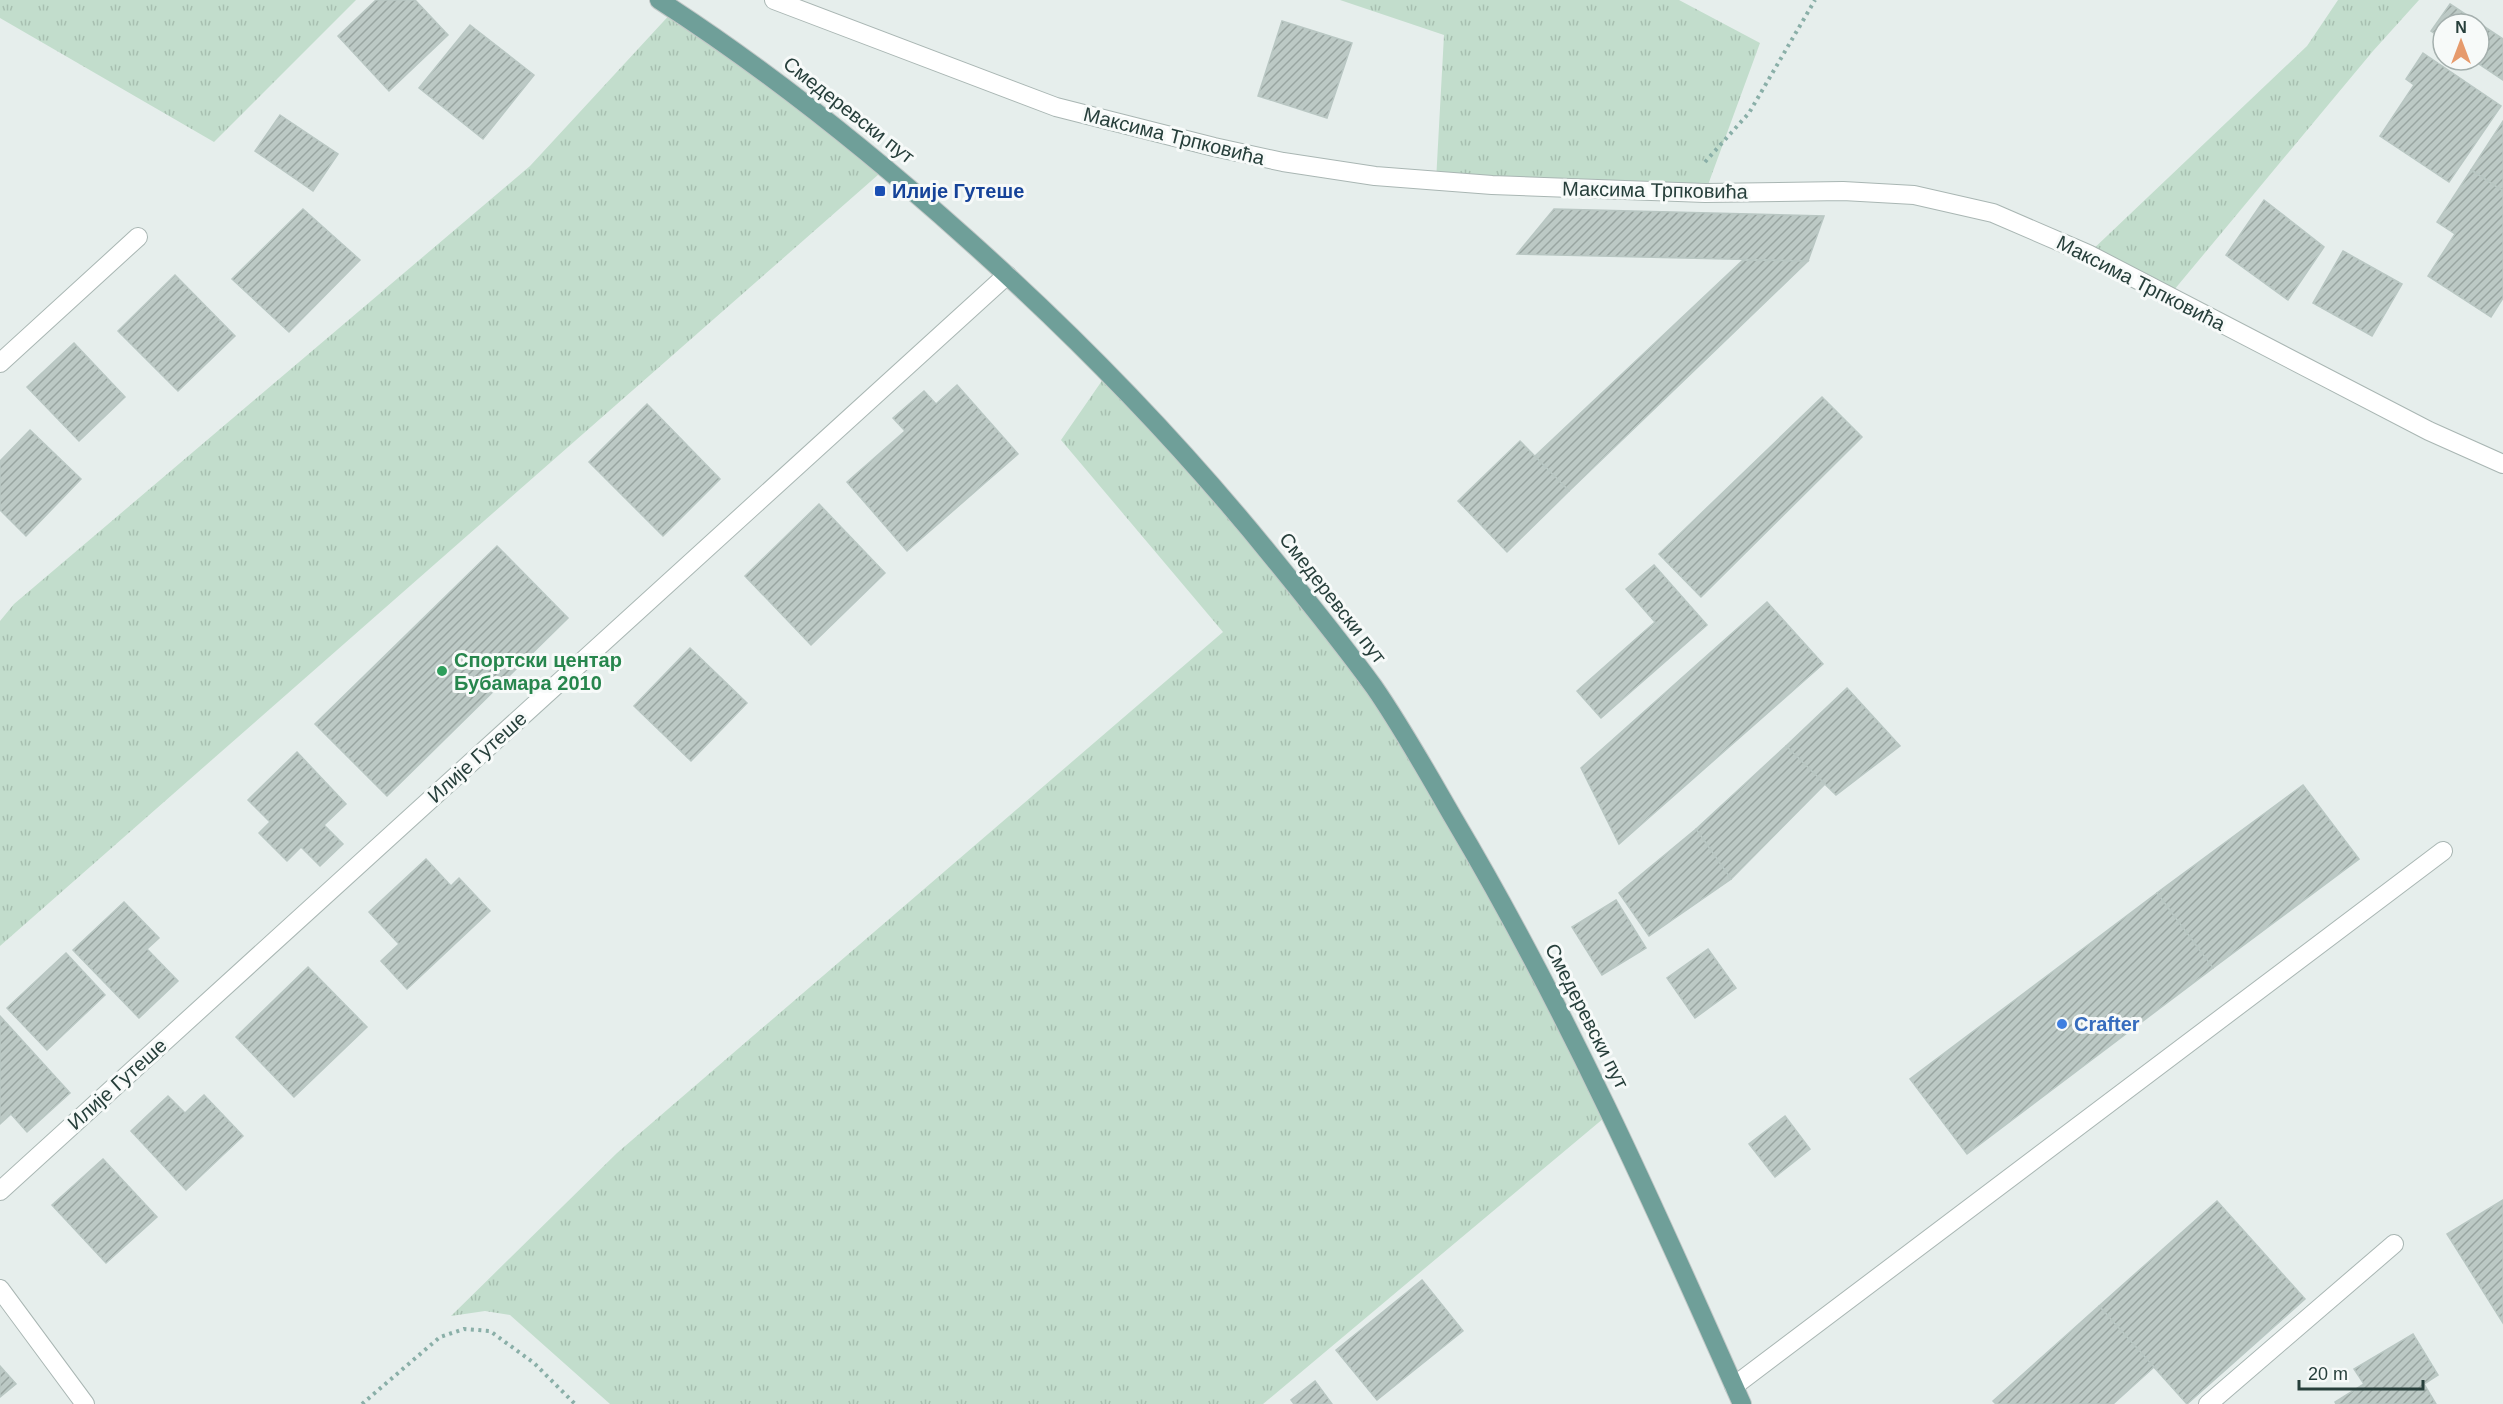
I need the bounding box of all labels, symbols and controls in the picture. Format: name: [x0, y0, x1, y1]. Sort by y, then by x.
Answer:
north arrow: [2431, 12, 2491, 72]
text: N: [2455, 19, 2467, 36]
street label: Смедеревски пут: [779, 52, 919, 168]
street label: Максима Трпковића: [1081, 103, 1268, 169]
street label: Максима Трпковића: [1562, 177, 1749, 203]
place label: Илије Гутеше: [892, 180, 1024, 202]
marker: Илије Гутеше: [873, 184, 887, 198]
street label: Максима Трпковића: [2053, 231, 2230, 335]
street label: Смедеревски пут: [1275, 528, 1391, 668]
place label: Спортски центар Бубамара 2010: [454, 649, 622, 694]
marker: Спортски центар Бубамара 2010: [435, 664, 449, 678]
street label: Илије Гутеше: [423, 707, 531, 807]
street label: Смедеревски пут: [1541, 940, 1633, 1092]
place label: Crafter: [2074, 1013, 2140, 1035]
marker: Crafter: [2055, 1017, 2069, 1031]
street label: Илије Гутеше: [63, 1034, 171, 1134]
scale bar: [2299, 1353, 2424, 1391]
text: 20 m: [2308, 1364, 2348, 1384]

